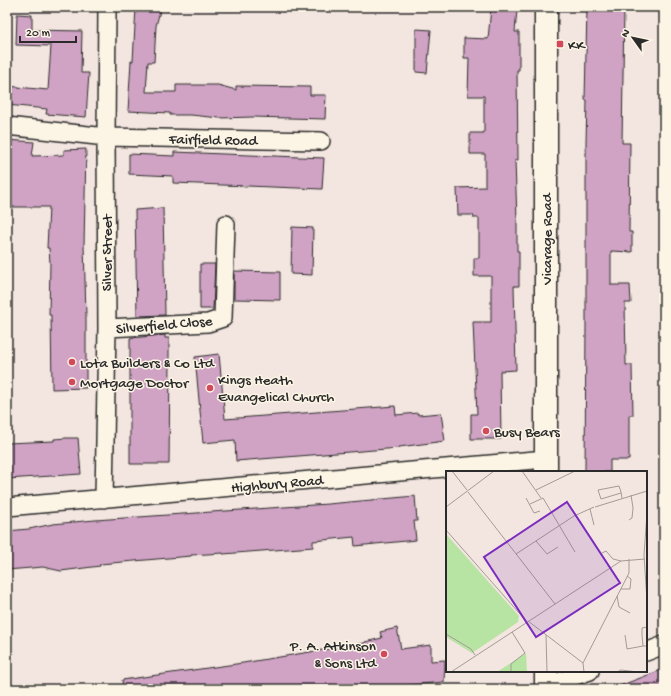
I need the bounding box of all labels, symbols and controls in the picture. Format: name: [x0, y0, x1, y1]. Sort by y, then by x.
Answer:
scale bar: [20, 18, 76, 44]
north arrow: [613, 18, 653, 58]
text: 20 m: [26, 27, 51, 41]
text: N: [619, 27, 633, 40]
place label: KK: [568, 37, 586, 55]
marker: KK: [555, 39, 565, 49]
street label: Fairfield Road: [168, 131, 259, 151]
street label: Vicarage Road: [539, 192, 557, 286]
street label: Silver Street: [99, 213, 117, 291]
street label: Silverfield Close: [115, 313, 213, 339]
place label: Lota Builders & Co Ltd: [80, 355, 215, 373]
marker: Lota Builders & Co Ltd: [67, 357, 77, 367]
place label: Kings Heath Evangelical Church: [218, 372, 334, 407]
place label: Mortgage Doctor: [80, 375, 190, 393]
marker: Mortgage Doctor: [67, 377, 77, 387]
marker: Kings Heath Evangelical Church: [205, 383, 215, 393]
place label: Busy Bears: [493, 424, 560, 442]
marker: Busy Bears: [481, 426, 491, 436]
inset map: [446, 471, 647, 672]
street label: Highbury Road: [230, 472, 325, 498]
place label: P. A. Atkinson & Sons Ltd: [289, 638, 377, 673]
marker: P. A. Atkinson & Sons Ltd: [379, 649, 389, 659]

